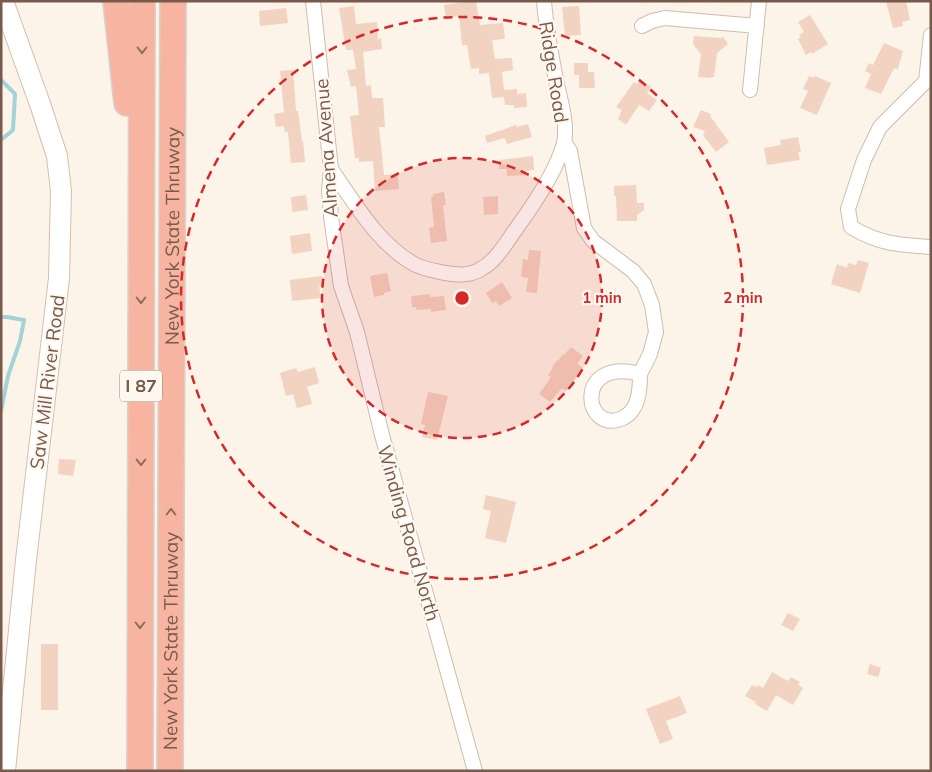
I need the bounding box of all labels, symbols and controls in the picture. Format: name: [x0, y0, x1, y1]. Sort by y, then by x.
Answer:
street label: Ridge Road: [534, 20, 574, 124]
one-way arrow: [137, 46, 147, 54]
street label: Almena Avenue: [309, 78, 343, 218]
street label: New York State Thruway: [160, 127, 185, 345]
text: 1 min: [582, 288, 622, 307]
text: 2 min: [723, 288, 763, 307]
centre of rings: [453, 289, 471, 307]
street label: Saw Mill River Road: [24, 293, 70, 471]
one-way arrow: [136, 296, 146, 304]
road number: I 87: [120, 371, 162, 402]
street label: Winding Road North: [372, 442, 446, 624]
one-way arrow: [136, 459, 146, 467]
one-way arrow: [166, 508, 176, 516]
street label: New York State Thruway: [158, 532, 183, 750]
one-way arrow: [135, 622, 145, 629]

